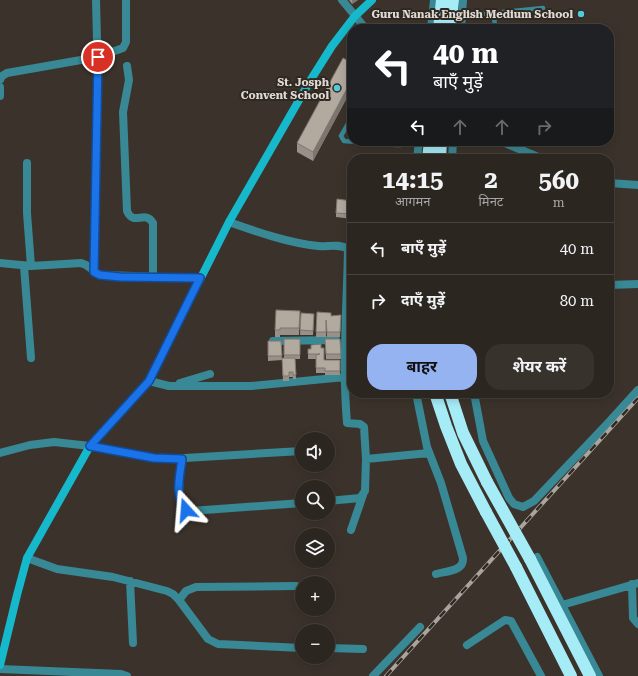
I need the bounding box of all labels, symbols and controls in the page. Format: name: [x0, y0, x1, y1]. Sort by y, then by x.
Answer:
place label: Guru Nanak English Medium School: [371, 8, 573, 21]
marker: Guru Nanak English Medium School: [576, 9, 586, 19]
text: 40 m: [433, 37, 498, 70]
pin: [81, 40, 115, 74]
icon: left: [367, 40, 419, 92]
icon: arrive: [87, 46, 109, 68]
text: बाएँ मुड़ें: [433, 71, 483, 92]
place label: St. Josph Convent School: [241, 76, 330, 102]
marker: St. Josph Convent School: [332, 83, 342, 93]
icon: left: [407, 116, 429, 138]
icon: ahead: [449, 116, 471, 138]
icon: ahead: [491, 116, 513, 138]
icon: right: [533, 116, 555, 138]
text: 14:15: [382, 166, 443, 194]
text: 2: [484, 166, 498, 194]
text: 560: [539, 167, 579, 195]
text: आगमन: [395, 194, 431, 209]
text: मिनट: [479, 194, 503, 209]
text: m: [553, 195, 565, 210]
icon: left: [367, 238, 389, 260]
text: बाएँ मुड़ें: [401, 239, 446, 257]
text: 40 m: [560, 240, 594, 258]
icon: right: [367, 290, 389, 312]
text: दाएँ मुड़ें: [401, 291, 445, 309]
text: 80 m: [560, 292, 594, 310]
button: बाहर: [367, 344, 477, 390]
button: शेयर करें: [485, 344, 594, 390]
map controls: [295, 432, 335, 664]
button: sound: [295, 432, 335, 472]
button: search: [295, 480, 335, 520]
position arrow: [165, 489, 207, 531]
button: layers: [295, 528, 335, 568]
button: +: [295, 576, 335, 616]
button: −: [295, 624, 335, 664]

